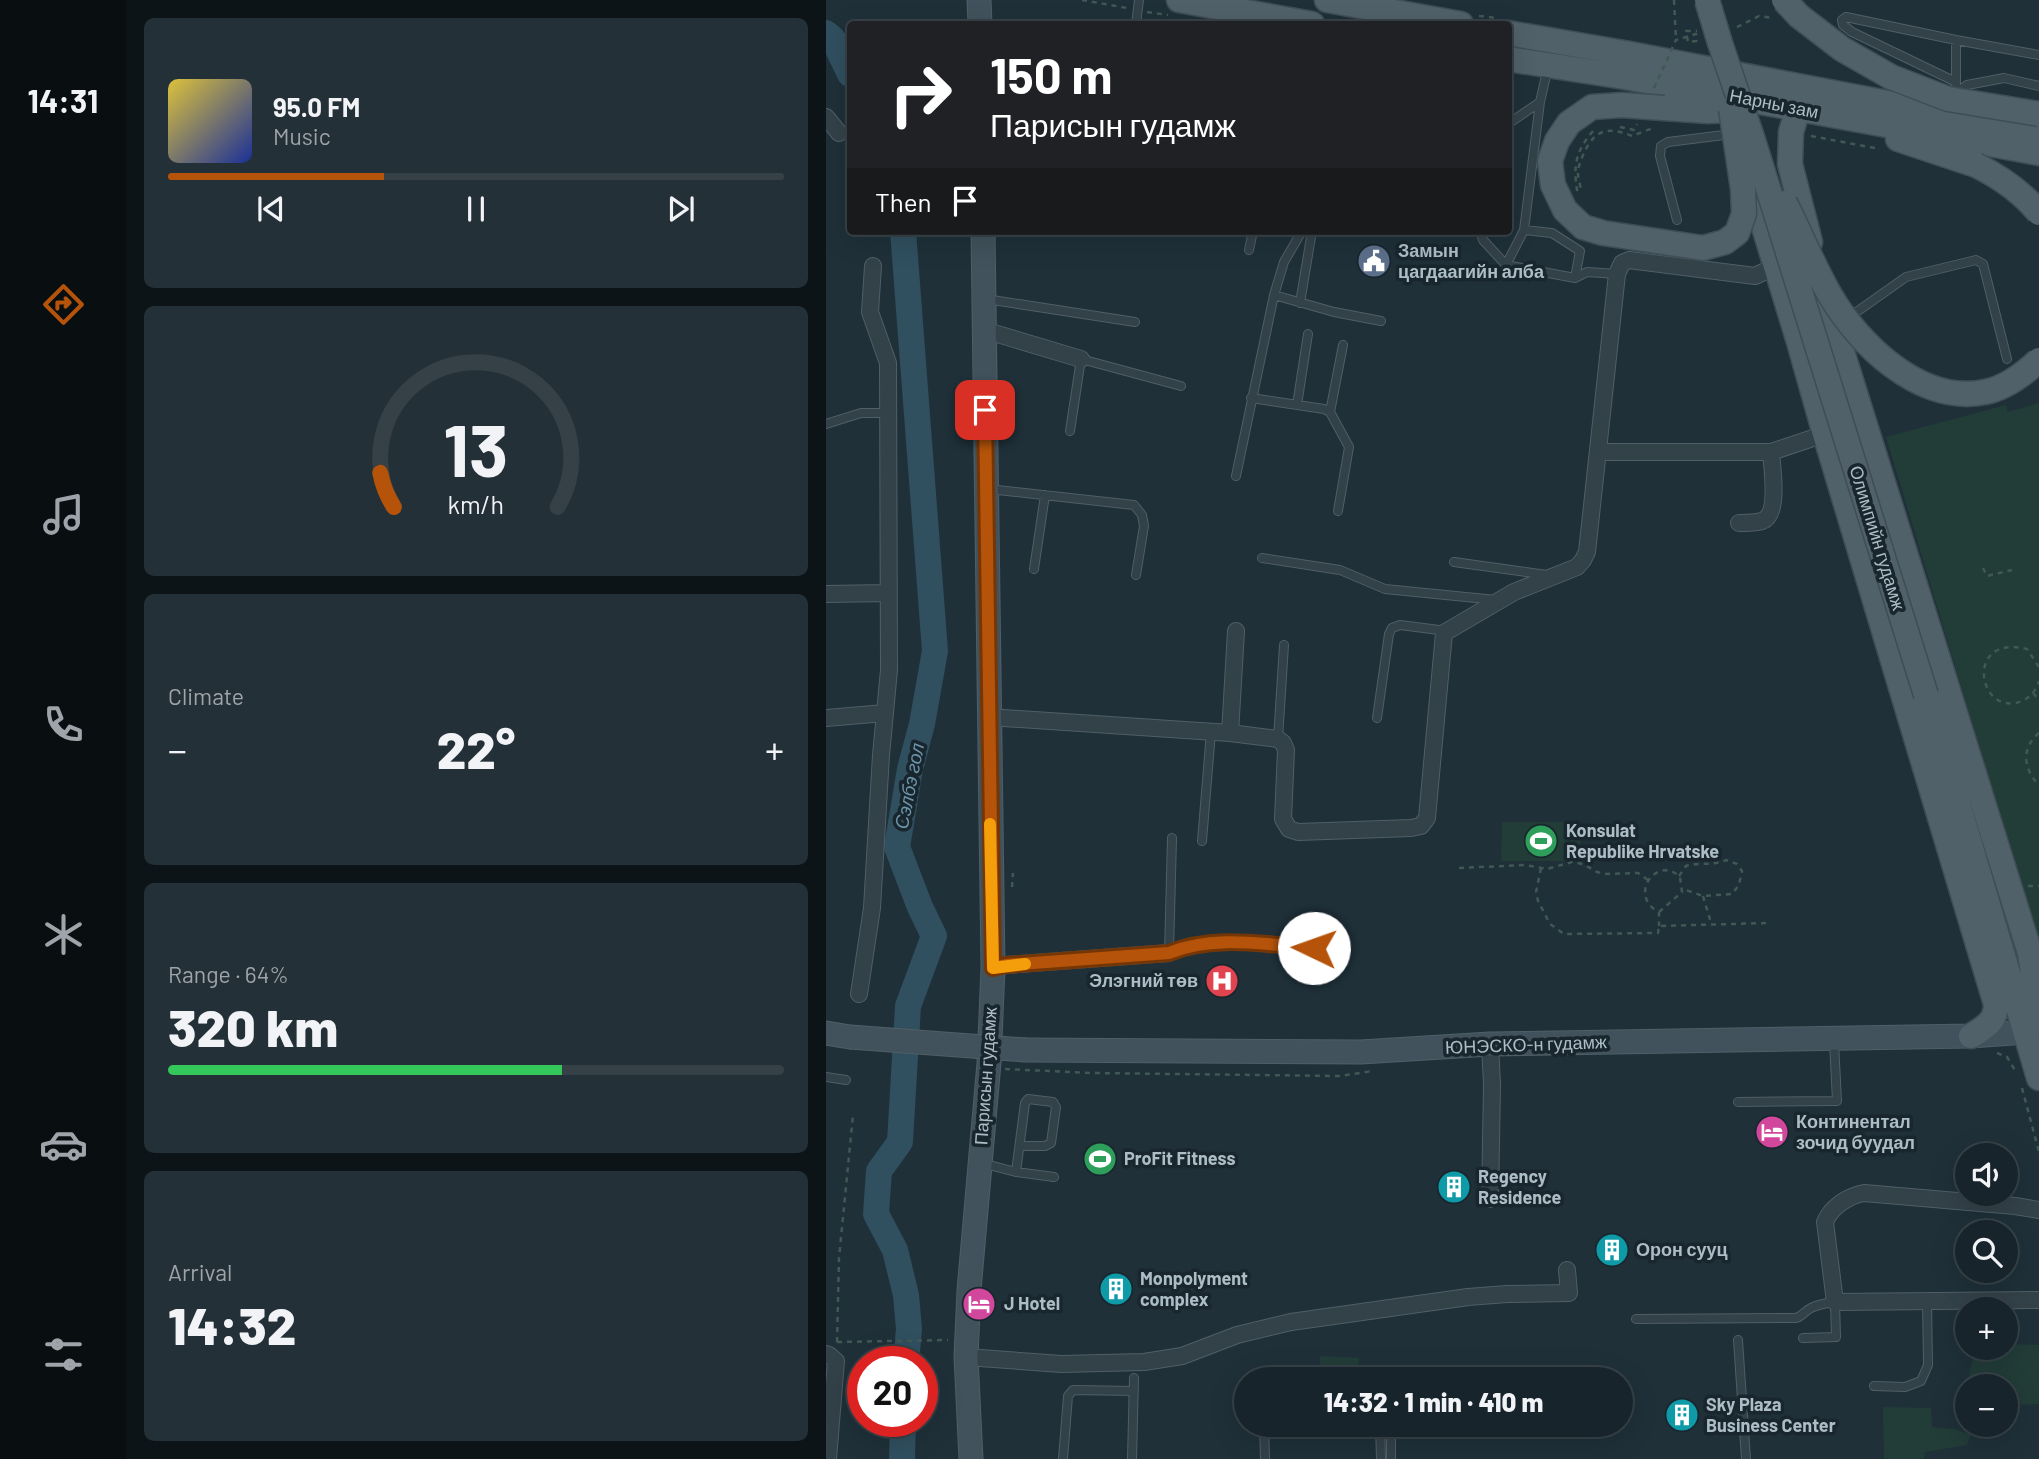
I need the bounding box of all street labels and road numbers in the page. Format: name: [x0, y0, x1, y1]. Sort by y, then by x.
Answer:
street label: Нарны зам: [1728, 84, 1821, 122]
street label: Олимпийн гудамж: [1846, 463, 1910, 613]
street label: Парисын гудамж: [969, 1006, 1001, 1146]
street label: ЮНЭСКО-н гудамж: [1445, 1030, 1607, 1058]

